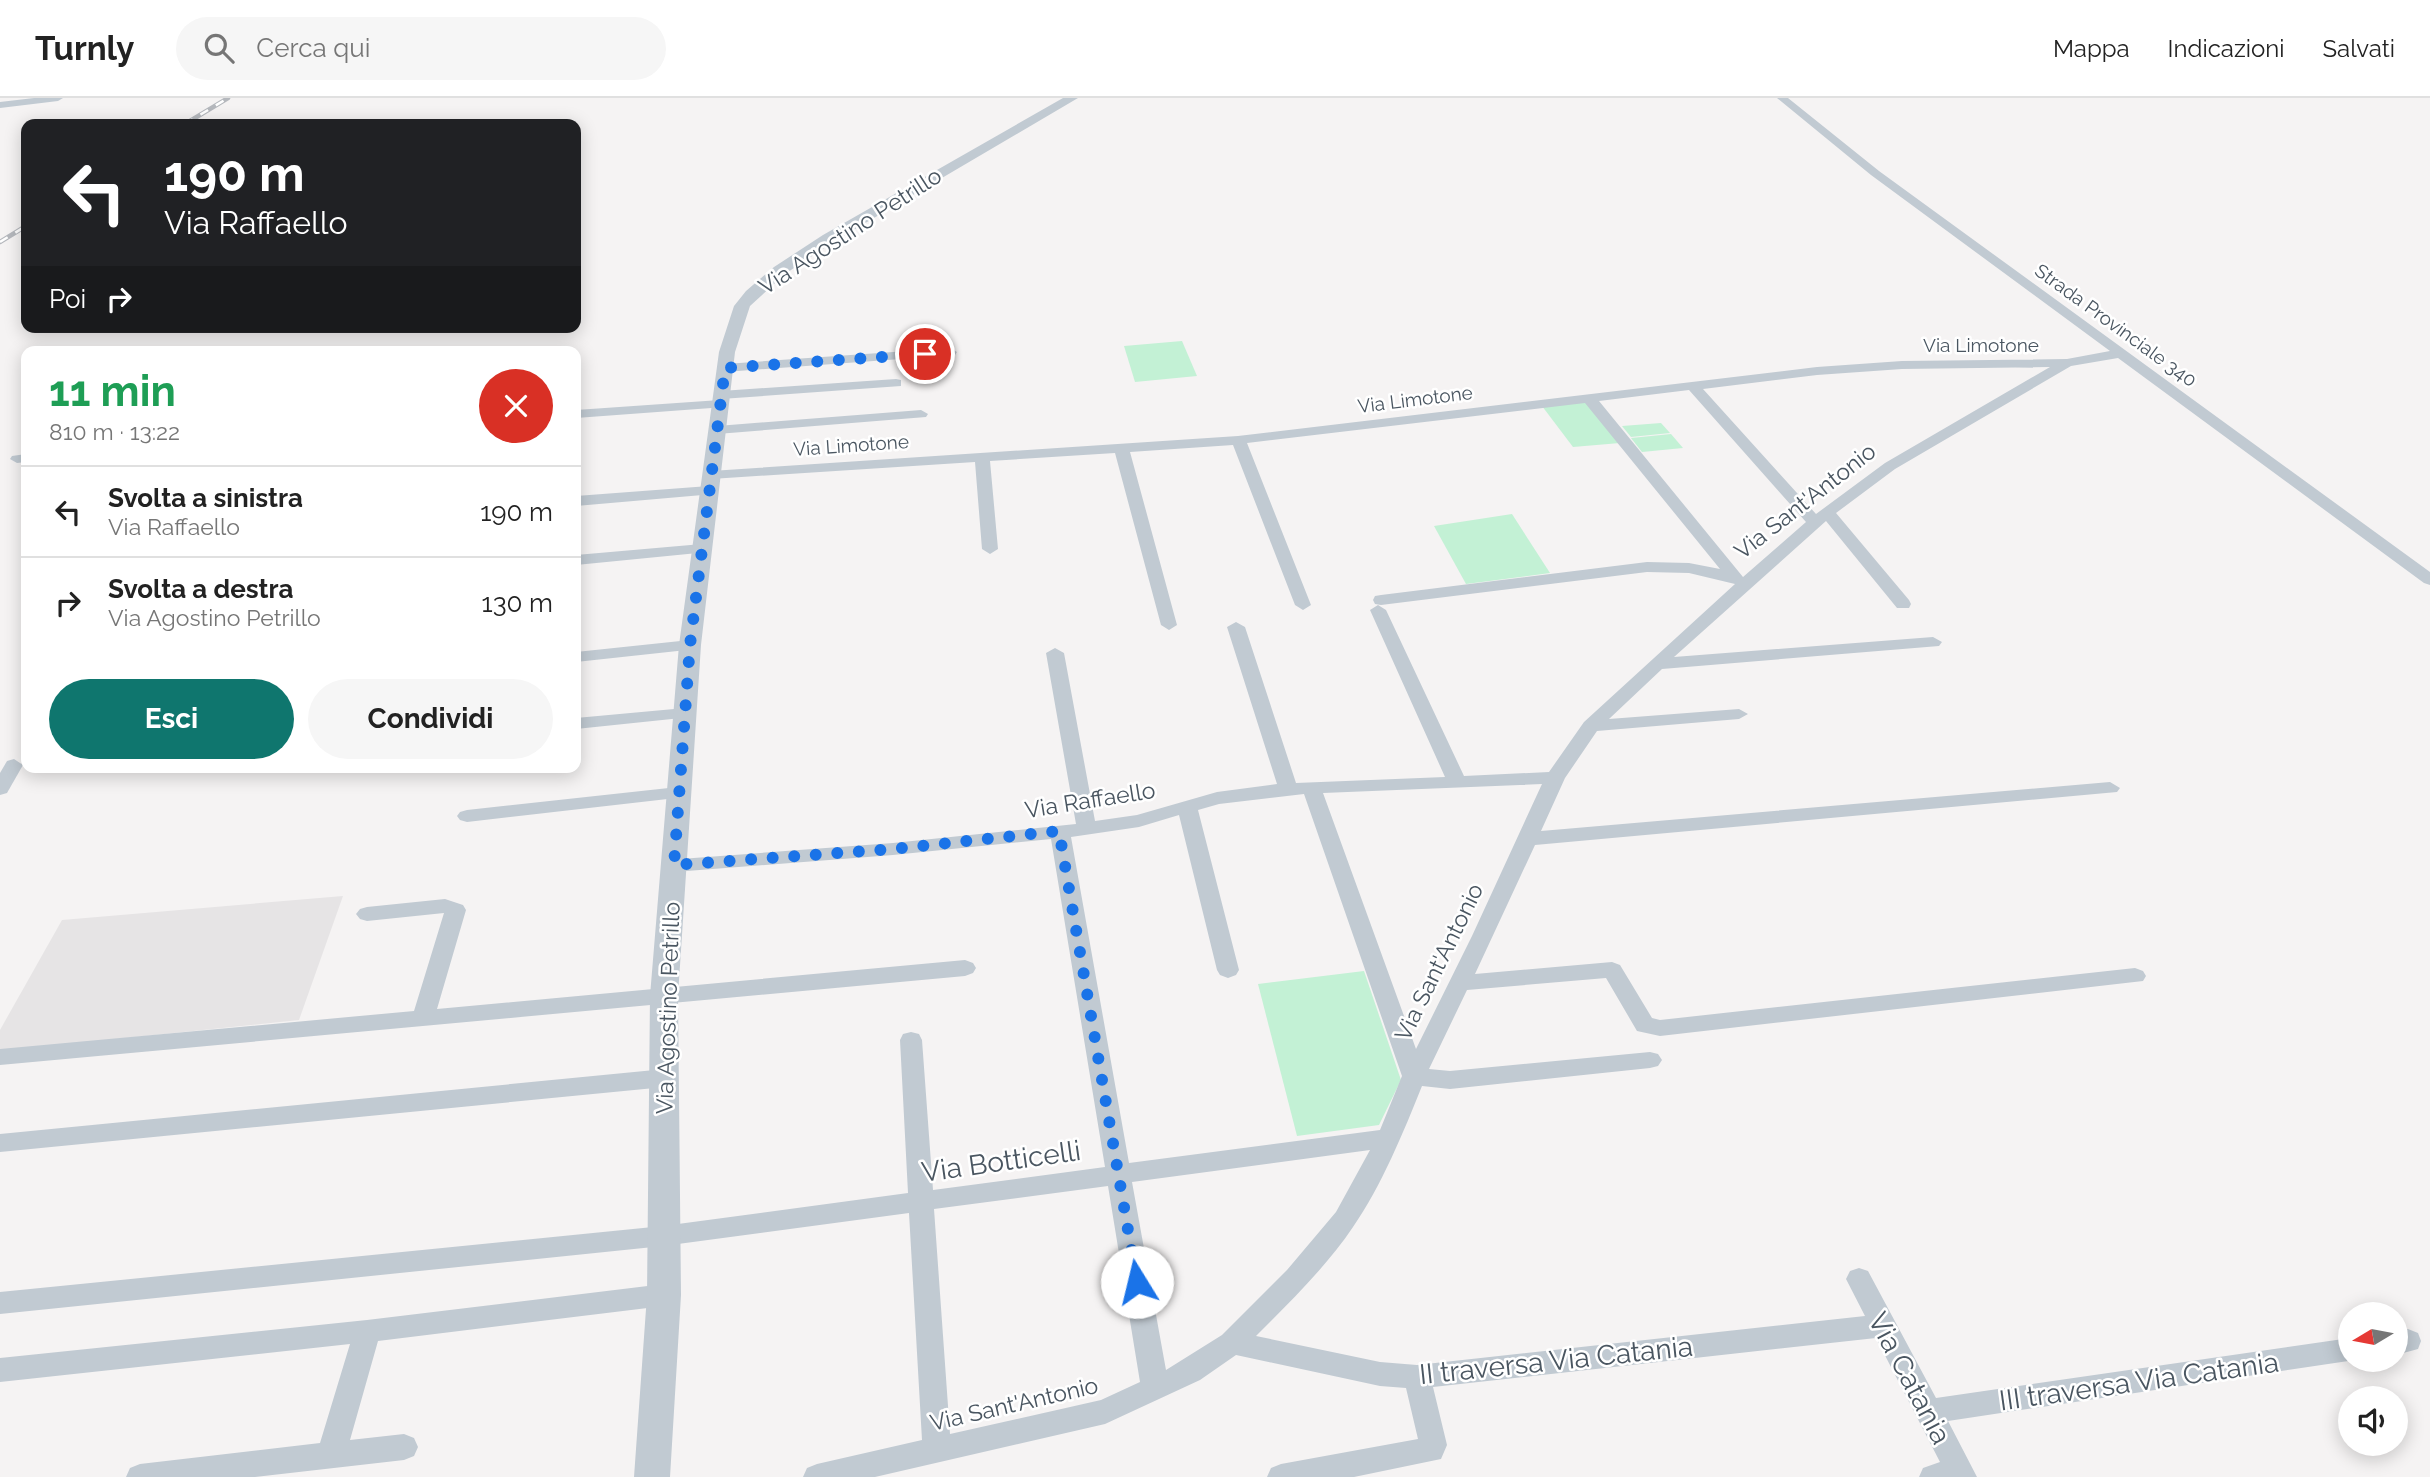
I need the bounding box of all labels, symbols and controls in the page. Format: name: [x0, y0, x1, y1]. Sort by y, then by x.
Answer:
search box: [176, 17, 666, 80]
text: Turnly: [35, 29, 134, 68]
icon: search: [200, 29, 238, 67]
text: Cerca qui: [256, 33, 370, 63]
text: Mappa: [2053, 34, 2130, 63]
text: Indicazioni: [2168, 34, 2285, 63]
text: Salvati: [2323, 34, 2395, 63]
text: 190 m: [164, 145, 305, 202]
icon: left: [49, 147, 140, 238]
street label: Via Agostino Petrillo: [753, 161, 946, 300]
text: Via Raffaello: [164, 204, 348, 241]
street label: Strada Provinciale 340: [2031, 259, 2201, 391]
icon: right: [100, 280, 138, 318]
text: Poi: [49, 284, 86, 314]
pin: [895, 324, 955, 384]
street label: Via Limotone: [1923, 334, 2039, 356]
icon: arrive: [906, 335, 944, 373]
text: 11 min: [49, 367, 176, 416]
button: close: [479, 369, 553, 443]
street label: Via Limotone: [1356, 381, 1474, 417]
text: 810 m · 13:22: [49, 418, 180, 445]
street label: Via Limotone: [792, 430, 910, 460]
street label: Via Sant'Antonio: [1729, 437, 1881, 564]
text: Svolta a sinistra: [108, 483, 303, 513]
icon: left: [49, 493, 87, 531]
text: 190 m: [480, 497, 553, 527]
text: Via Raffaello: [108, 513, 240, 540]
text: Svolta a destra: [108, 574, 294, 604]
icon: right: [49, 584, 87, 622]
text: 130 m: [482, 588, 553, 618]
text: Via Agostino Petrillo: [108, 604, 321, 631]
button: Esci: [49, 679, 294, 759]
button: Condividi: [308, 679, 553, 759]
street label: Via Raffaello: [1023, 776, 1157, 823]
street label: Via Sant'Antonio: [1389, 879, 1488, 1045]
street label: Via Agostino Petrillo: [650, 901, 685, 1115]
street label: Via Botticelli: [919, 1134, 1083, 1189]
position arrow: [1100, 1245, 1174, 1319]
north arrow: [2338, 1302, 2408, 1372]
map controls: [2338, 1302, 2408, 1456]
street label: Via Catania: [1861, 1307, 1958, 1450]
street label: II traversa Via Catania: [1418, 1330, 1694, 1391]
street label: III traversa Via Catania: [1997, 1346, 2281, 1417]
street label: Via Sant'Antonio: [927, 1371, 1101, 1436]
button: sound: [2338, 1386, 2408, 1456]

